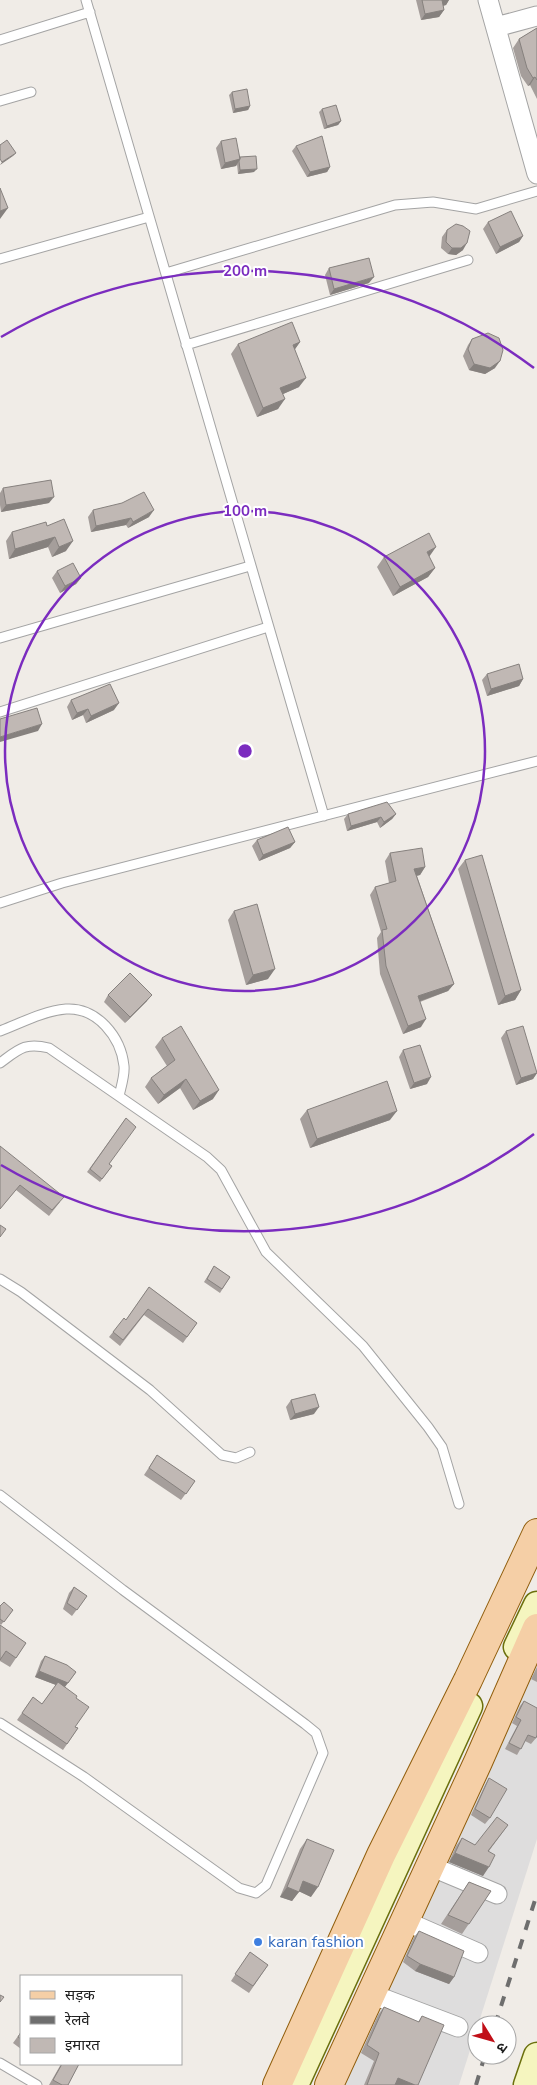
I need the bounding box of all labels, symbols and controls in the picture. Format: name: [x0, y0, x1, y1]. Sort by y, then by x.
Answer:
text: 200 m: [223, 261, 267, 281]
text: 100 m: [223, 501, 267, 521]
centre of rings: [236, 742, 254, 760]
place label: karan fashion: [268, 1931, 364, 1953]
marker: karan fashion: [252, 1936, 264, 1948]
legend: [20, 1975, 182, 2065]
text: सड़क: [65, 1985, 95, 2005]
text: रेलवे: [64, 2010, 90, 2030]
north arrow: [467, 2015, 517, 2065]
text: इमारत: [65, 2035, 100, 2055]
text: उ: [491, 2039, 512, 2057]

